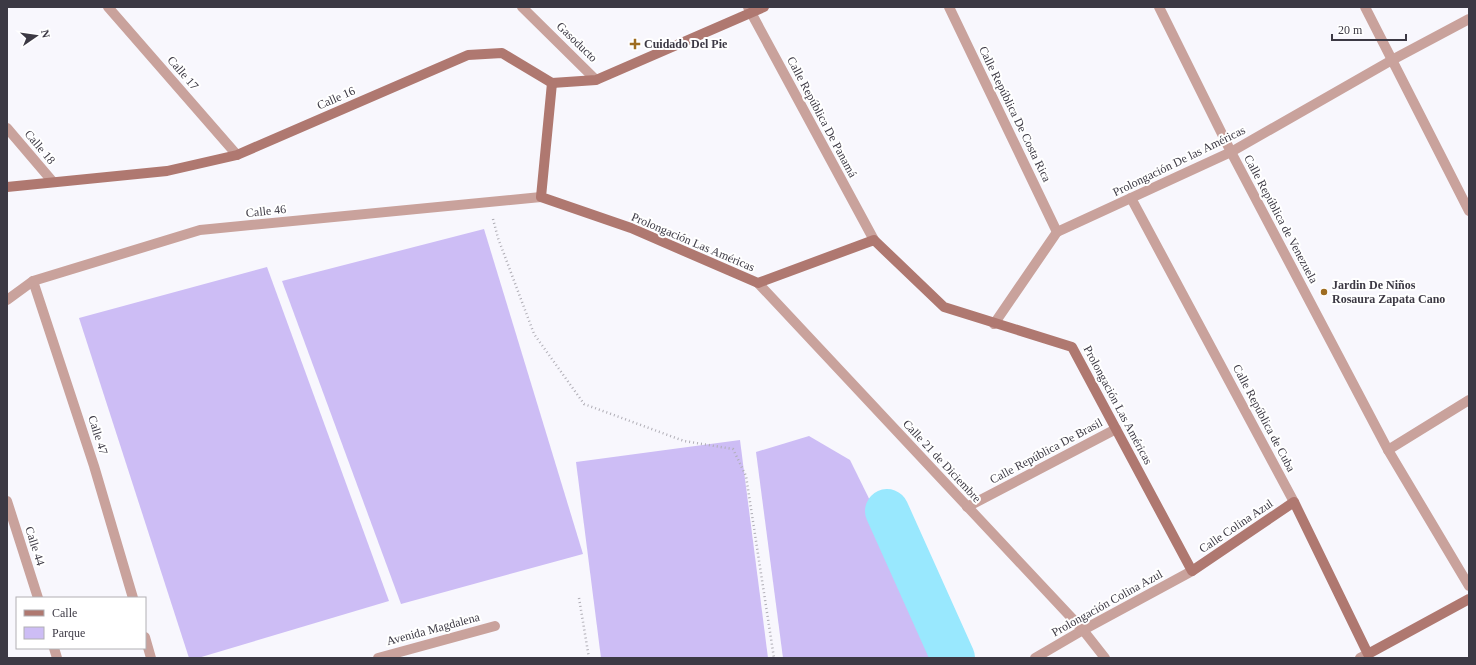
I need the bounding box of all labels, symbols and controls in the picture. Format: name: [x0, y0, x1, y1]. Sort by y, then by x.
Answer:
north arrow: [16, 16, 56, 56]
scale bar: [1332, 16, 1406, 42]
street label: Gasoducto: [554, 19, 600, 65]
text: 20 m: [1338, 23, 1363, 37]
text: N: [39, 29, 52, 39]
place label: Cuidado Del Pie: [644, 37, 728, 51]
marker: Cuidado Del Pie: [629, 38, 641, 50]
street label: Calle República De Costa Rica: [976, 44, 1054, 185]
street label: Calle 17: [164, 53, 202, 93]
street label: Calle República De Panamá: [784, 54, 860, 180]
street label: Calle 16: [315, 83, 357, 113]
street label: Prolongación De las Américas: [1110, 123, 1248, 199]
street label: Calle 18: [22, 127, 58, 167]
street label: Calle República de Venezuela: [1241, 152, 1321, 286]
street label: Calle 46: [245, 202, 287, 220]
street label: Prolongación Las Américas: [629, 210, 757, 274]
place label: Jardin De Niños Rosaura Zapata Cano: [1332, 278, 1445, 306]
marker: Jardin De Niños Rosaura Zapata Cano: [1319, 287, 1329, 297]
street label: Prolongación Las Américas: [1081, 343, 1155, 467]
street label: Calle República de Cuba: [1230, 362, 1299, 475]
street label: Calle 47: [85, 414, 111, 456]
street label: Calle República De Brasil: [987, 415, 1105, 487]
street label: Calle 21 de Diciembre: [900, 417, 984, 505]
street label: Calle Colina Azul: [1196, 496, 1276, 556]
street label: Calle 44: [22, 525, 48, 567]
street label: Prolongación Colina Azul: [1049, 566, 1165, 639]
legend: [16, 597, 146, 649]
text: Calle: [52, 606, 77, 620]
street label: Avenida Magdalena: [385, 610, 482, 648]
text: Parque: [52, 626, 85, 640]

